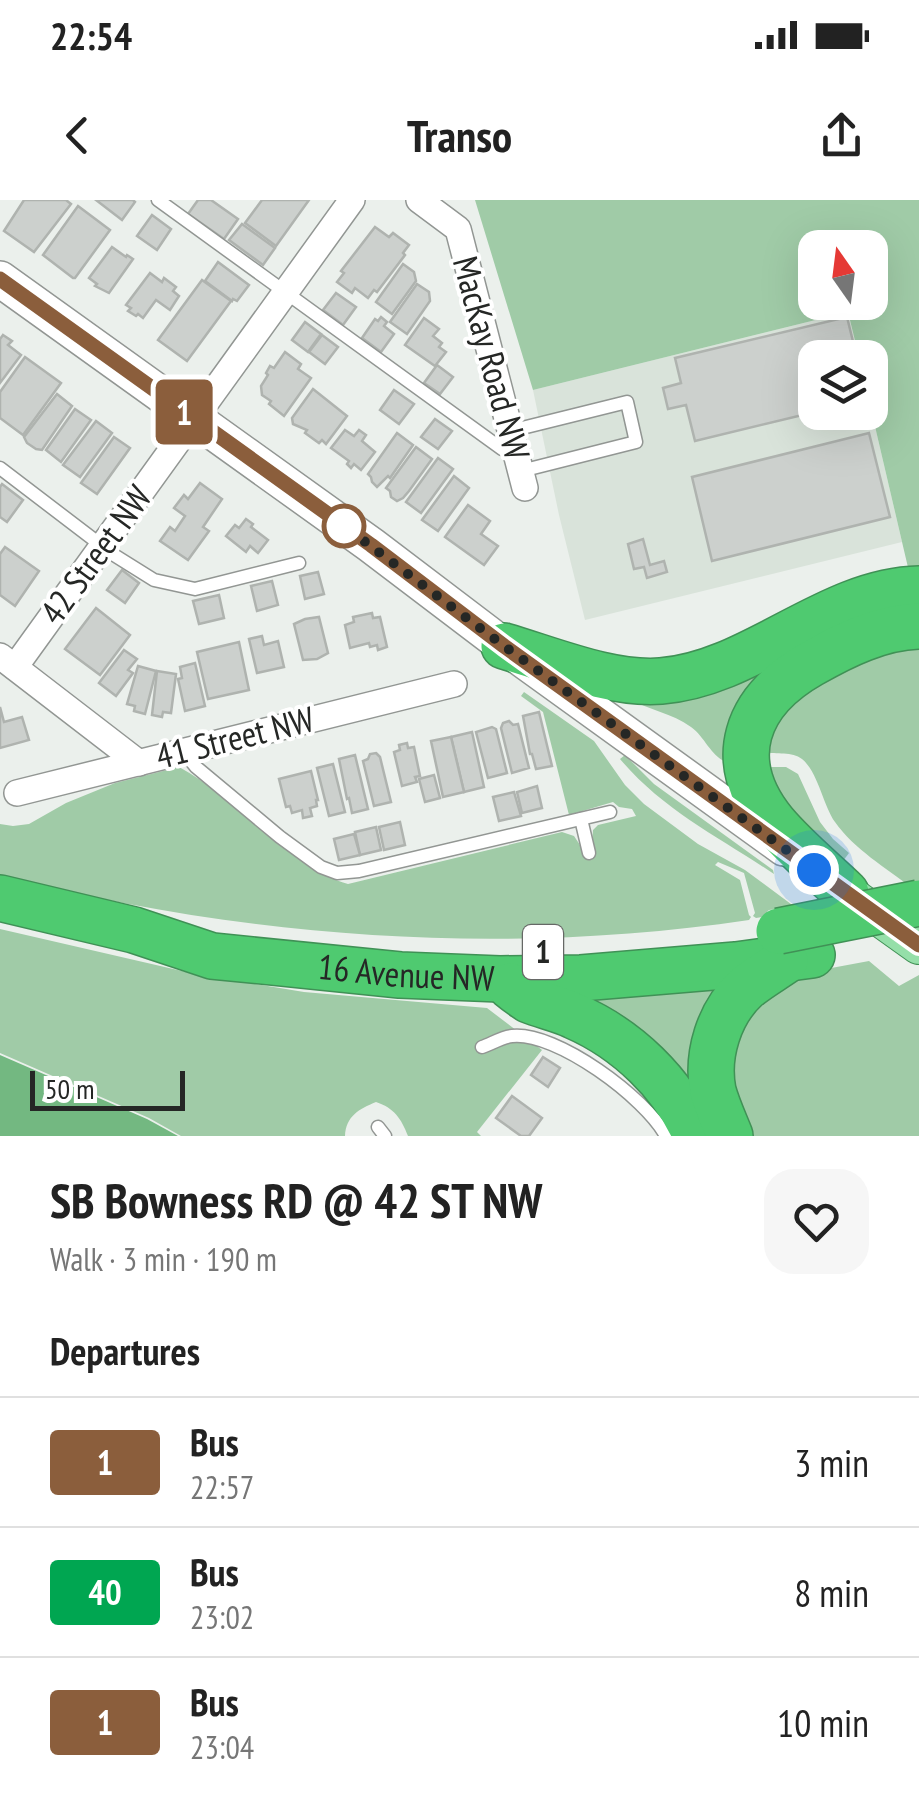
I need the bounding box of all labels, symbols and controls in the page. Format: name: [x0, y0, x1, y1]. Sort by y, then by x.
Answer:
text: 22:54: [50, 11, 132, 60]
text: Transo: [407, 106, 512, 164]
icon: back: [50, 108, 105, 163]
icon: share: [814, 108, 869, 163]
north arrow: [798, 230, 888, 320]
map controls: [798, 230, 888, 430]
street label: MacKay Road NW: [443, 251, 541, 465]
button: layers: [798, 340, 888, 430]
line badge: 1: [152, 380, 216, 444]
text: 1: [176, 389, 192, 435]
street label: 42 Street NW: [29, 475, 161, 633]
unlabelled marker: [323, 505, 365, 547]
street label: 41 Street NW: [151, 695, 319, 779]
your location: [789, 845, 839, 895]
road number: 1: [523, 925, 563, 979]
street label: 16 Avenue NW: [316, 943, 496, 1001]
scale bar: [30, 1066, 185, 1110]
text: 50 m: [45, 1070, 94, 1107]
text: SB Bowness RD @ 42 ST NW: [50, 1169, 542, 1231]
button: heart: [764, 1169, 869, 1274]
text: Walk · 3 min · 190 m: [50, 1238, 277, 1280]
text: Departures: [50, 1326, 200, 1375]
text: Bus: [190, 1417, 239, 1466]
text: 3 min: [794, 1438, 869, 1487]
text: 1: [97, 1439, 113, 1485]
text: 22:57: [190, 1466, 254, 1508]
text: Bus: [190, 1547, 239, 1596]
text: 8 min: [794, 1568, 869, 1617]
text: 40: [88, 1569, 122, 1615]
text: 23:02: [190, 1596, 254, 1638]
text: Bus: [190, 1677, 239, 1726]
text: 10 min: [777, 1698, 869, 1747]
text: 1: [97, 1699, 113, 1745]
text: 23:04: [190, 1726, 254, 1768]

